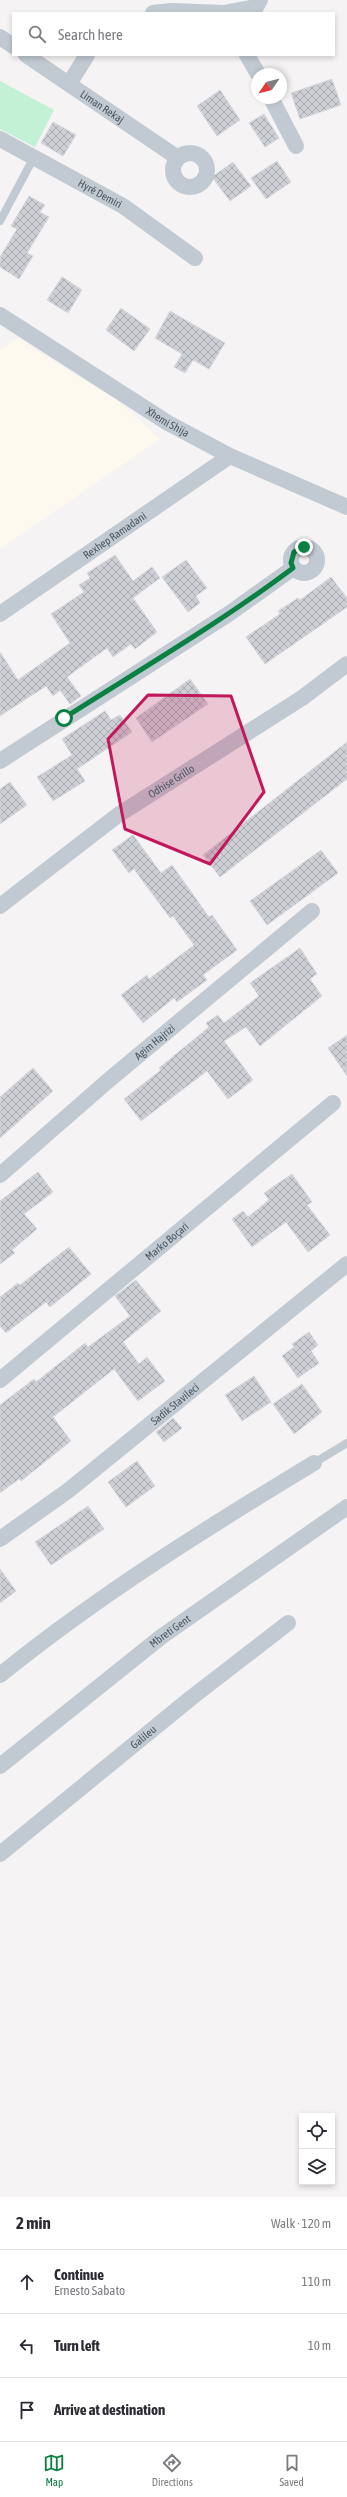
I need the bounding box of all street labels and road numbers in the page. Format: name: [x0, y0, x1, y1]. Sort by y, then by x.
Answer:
street label: Liman Rekaj: [78, 88, 126, 126]
street label: Hyrë Demiri: [76, 177, 124, 210]
street label: Xhemi Shija: [144, 405, 191, 439]
street label: Rexhep Ramadani: [81, 509, 148, 561]
street label: Odhise Grillo: [146, 762, 197, 800]
street label: Agim Hajrizi: [132, 1022, 177, 1062]
street label: Marko Boçari: [143, 1220, 191, 1263]
street label: Sadik Stavileci: [148, 1381, 201, 1427]
street label: Mbreti Gent: [147, 1612, 193, 1650]
street label: Galileu: [128, 1723, 159, 1751]

